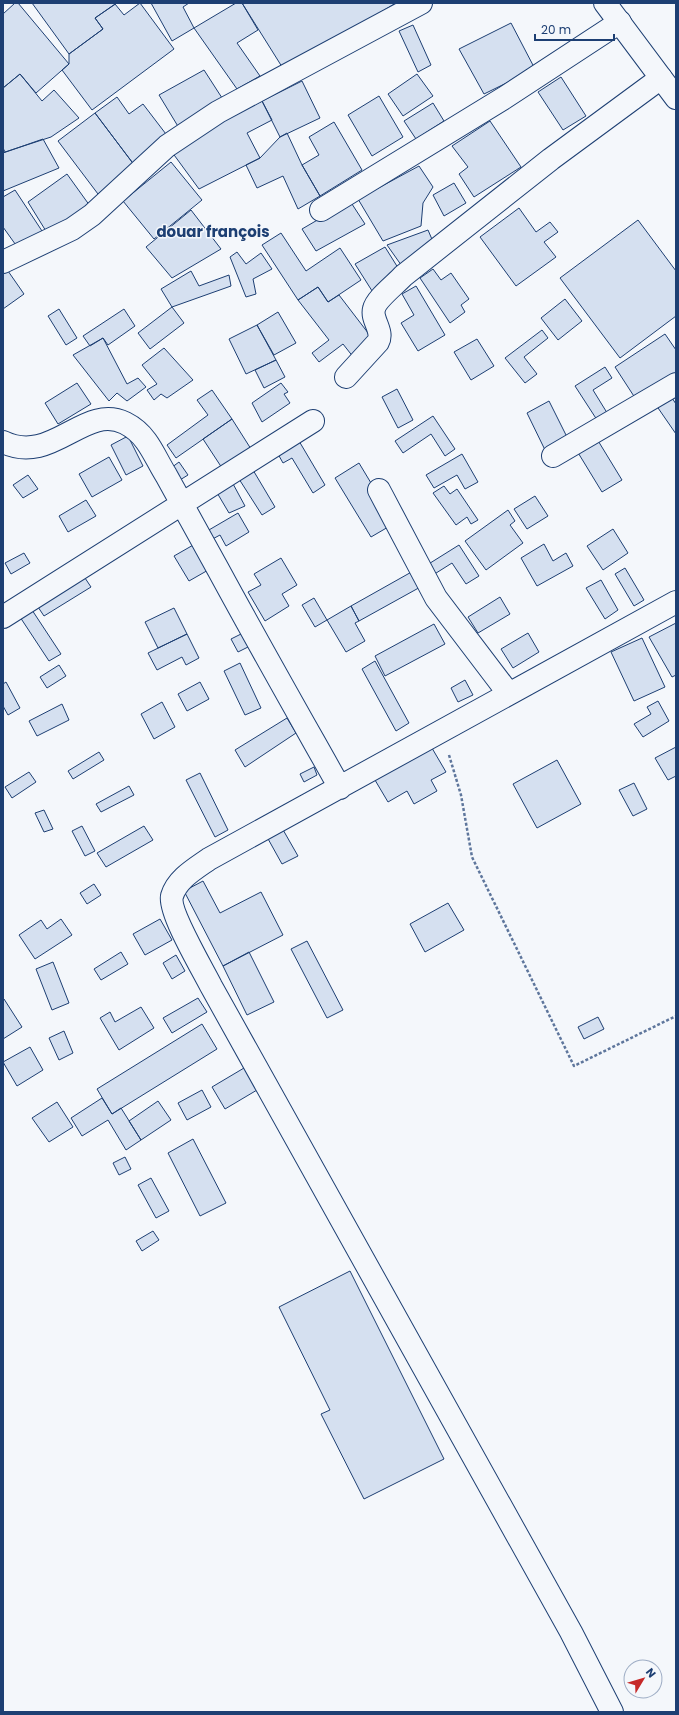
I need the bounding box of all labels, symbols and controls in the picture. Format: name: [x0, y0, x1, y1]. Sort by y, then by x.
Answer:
scale bar: [535, 16, 614, 42]
text: 20 m: [541, 21, 571, 38]
district label: douar françois: [156, 221, 270, 242]
north arrow: [623, 1659, 663, 1699]
text: N: [642, 1665, 660, 1681]

